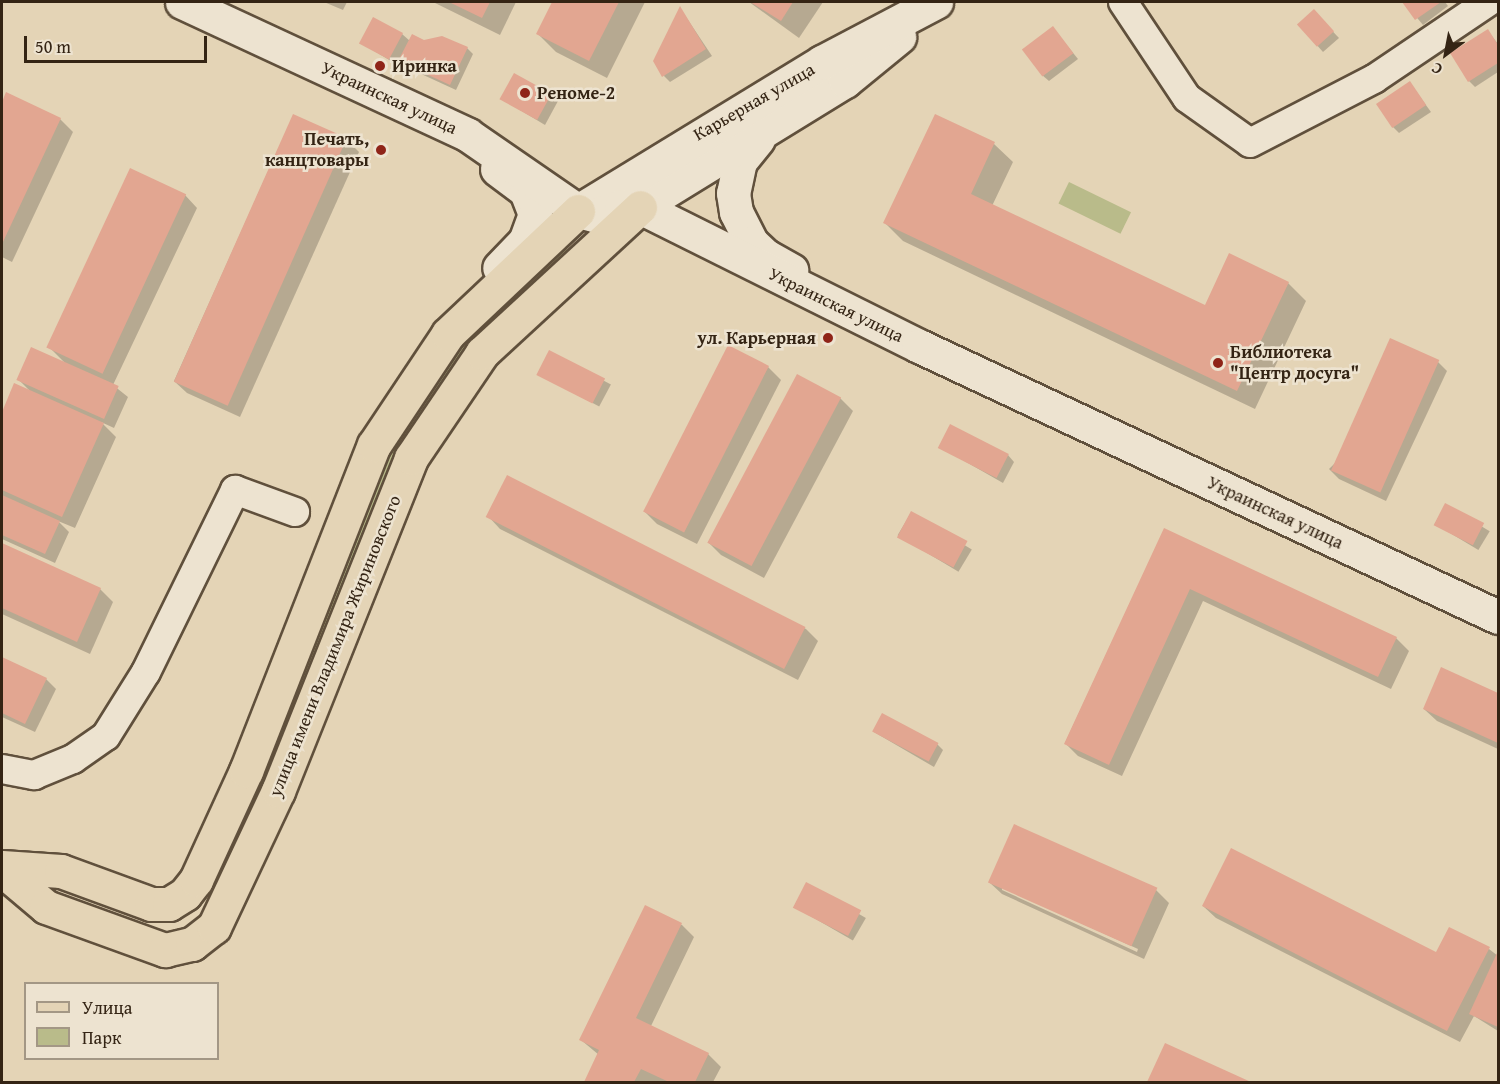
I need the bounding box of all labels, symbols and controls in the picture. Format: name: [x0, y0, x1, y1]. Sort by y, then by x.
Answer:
scale bar: [27, 24, 210, 62]
north arrow: [1416, 24, 1476, 84]
text: 50 m: [35, 33, 71, 60]
place label: Иринка: [392, 55, 457, 77]
street label: Украинская улица: [318, 57, 460, 139]
text: С: [1426, 57, 1447, 82]
street label: Карьерная улица: [689, 58, 819, 146]
marker: Иринка: [373, 59, 387, 73]
place label: Реноме-2: [537, 82, 615, 104]
marker: Реноме-2: [518, 86, 532, 100]
place label: Печать, канцтовары: [265, 129, 369, 172]
marker: Печать, канцтовары: [374, 143, 388, 157]
street label: Украинская улица: [765, 263, 907, 347]
place label: ул. Карьерная: [697, 327, 816, 349]
marker: ул. Карьерная: [821, 331, 835, 345]
place label: Библиотека "Центр досуга": [1230, 342, 1359, 385]
marker: Библиотека "Центр досуга": [1211, 356, 1225, 370]
street label: Украинская улица: [1204, 472, 1346, 554]
street label: улица имени Владимира Жириновского: [264, 492, 406, 800]
legend: [24, 982, 219, 1060]
text: Улица: [82, 994, 132, 1021]
text: Парк: [82, 1024, 121, 1051]

